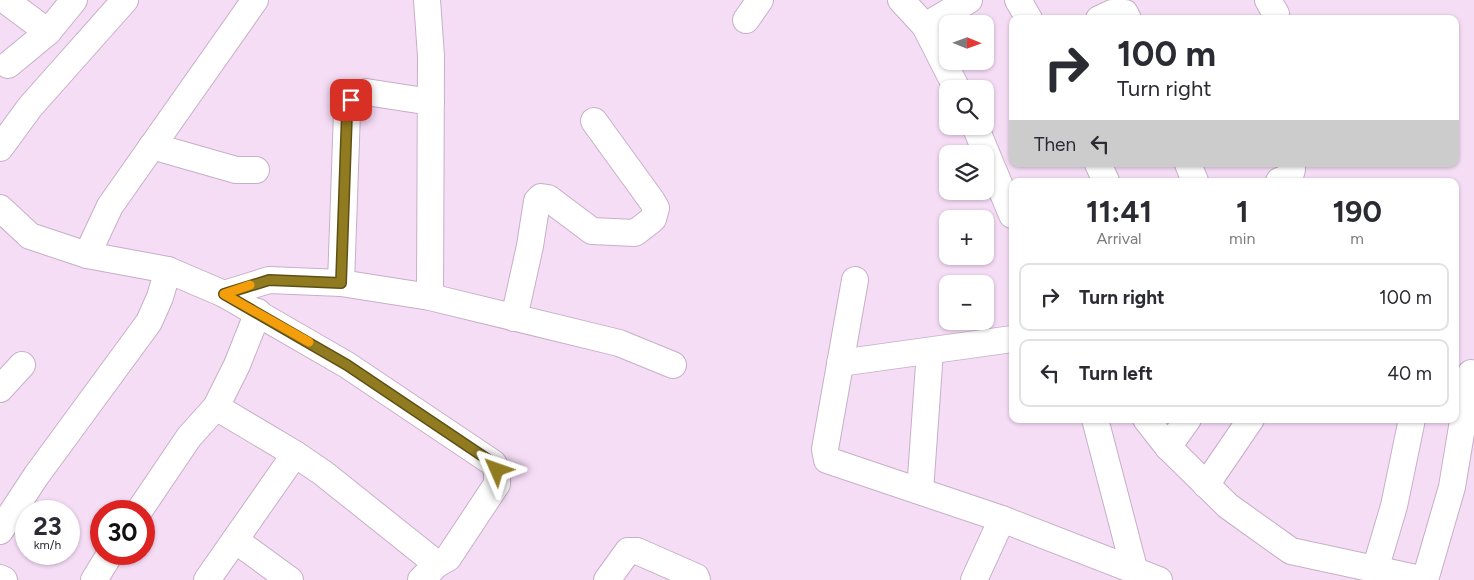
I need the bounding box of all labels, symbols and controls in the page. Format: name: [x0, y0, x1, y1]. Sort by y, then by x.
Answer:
north arrow: [939, 15, 994, 70]
map controls: [939, 15, 994, 330]
text: 100 m: [1117, 33, 1216, 75]
icon: right: [1034, 35, 1099, 100]
text: Turn right: [1117, 75, 1212, 102]
pin: [330, 79, 372, 121]
button: search: [939, 80, 994, 135]
icon: arrive: [337, 86, 365, 114]
icon: left: [1086, 130, 1114, 158]
text: Then: [1034, 133, 1076, 156]
button: layers: [939, 145, 994, 200]
text: 11:41: [1086, 193, 1152, 230]
text: 1: [1236, 193, 1249, 230]
text: 190: [1332, 193, 1382, 230]
button: +: [939, 210, 994, 265]
text: Arrival: [1096, 229, 1142, 248]
text: min: [1229, 229, 1255, 248]
text: m: [1350, 229, 1364, 248]
button: −: [939, 275, 994, 330]
icon: right: [1036, 283, 1064, 311]
text: Turn right: [1079, 286, 1165, 309]
text: 100 m: [1379, 286, 1432, 309]
icon: left: [1036, 359, 1064, 387]
text: Turn left: [1079, 362, 1153, 385]
text: 40 m: [1387, 362, 1432, 385]
position arrow: [470, 443, 522, 495]
speed limit sign: 30: [90, 500, 155, 565]
text: 23: [33, 511, 62, 541]
text: km/h: [34, 538, 61, 552]

